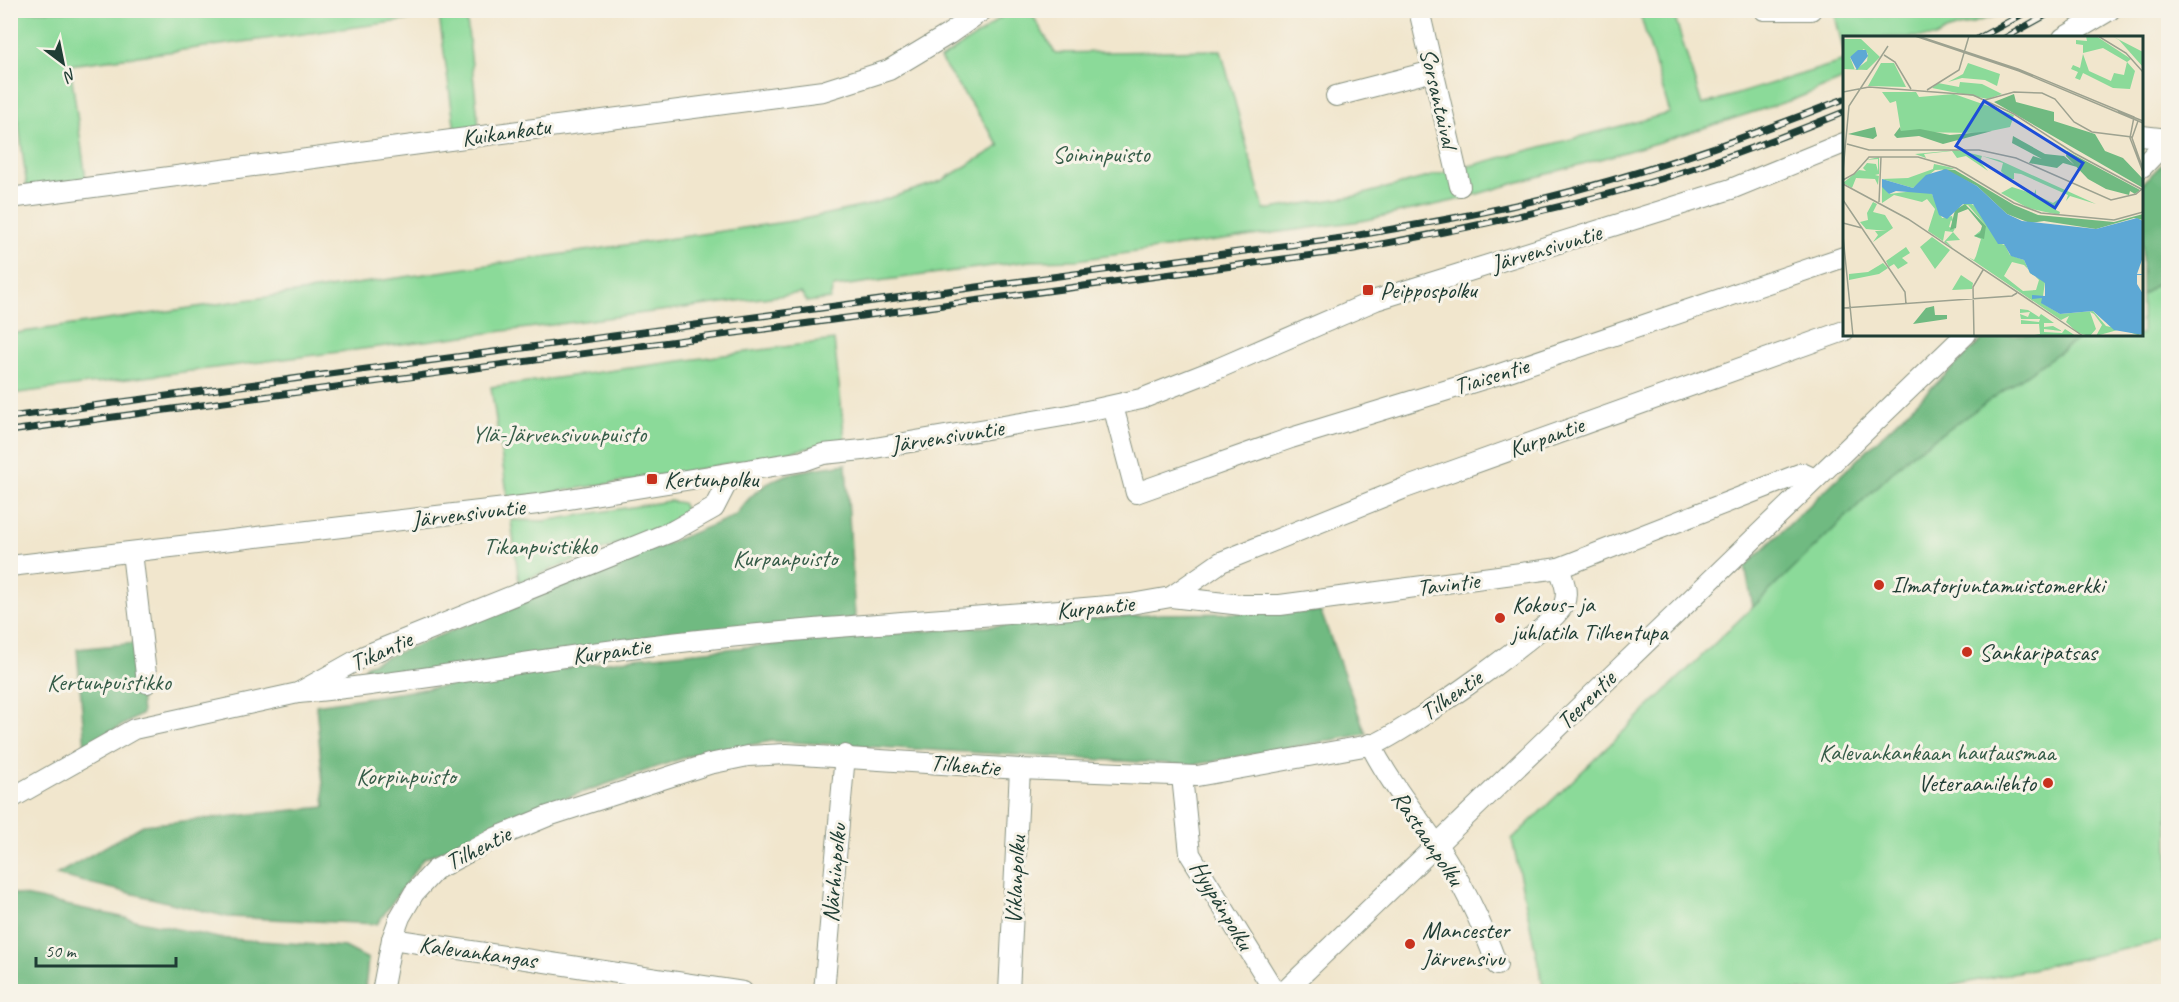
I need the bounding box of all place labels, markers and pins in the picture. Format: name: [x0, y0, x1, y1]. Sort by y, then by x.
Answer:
place label: Peippospolku: [1380, 275, 1479, 305]
marker: Peippospolku: [1361, 283, 1375, 297]
place label: Kertunpolku: [664, 464, 760, 494]
marker: Kertunpolku: [645, 472, 659, 486]
place label: Ilmatorjuntamuistomerkki: [1891, 570, 2108, 600]
marker: Ilmatorjuntamuistomerkki: [1872, 578, 1886, 592]
place label: Kokous- ja juhlatila Tilhentupa: [1510, 589, 1669, 647]
marker: Kokous- ja juhlatila Tilhentupa: [1493, 611, 1507, 625]
place label: Sankaripatsas: [1979, 637, 2100, 667]
marker: Sankaripatsas: [1960, 645, 1974, 659]
place label: Veteraanilehto: [1918, 768, 2038, 798]
marker: Veteraanilehto: [2041, 776, 2055, 790]
place label: Mancester Järvensivu: [1421, 915, 1512, 973]
marker: Mancester Järvensivu: [1403, 937, 1417, 951]

